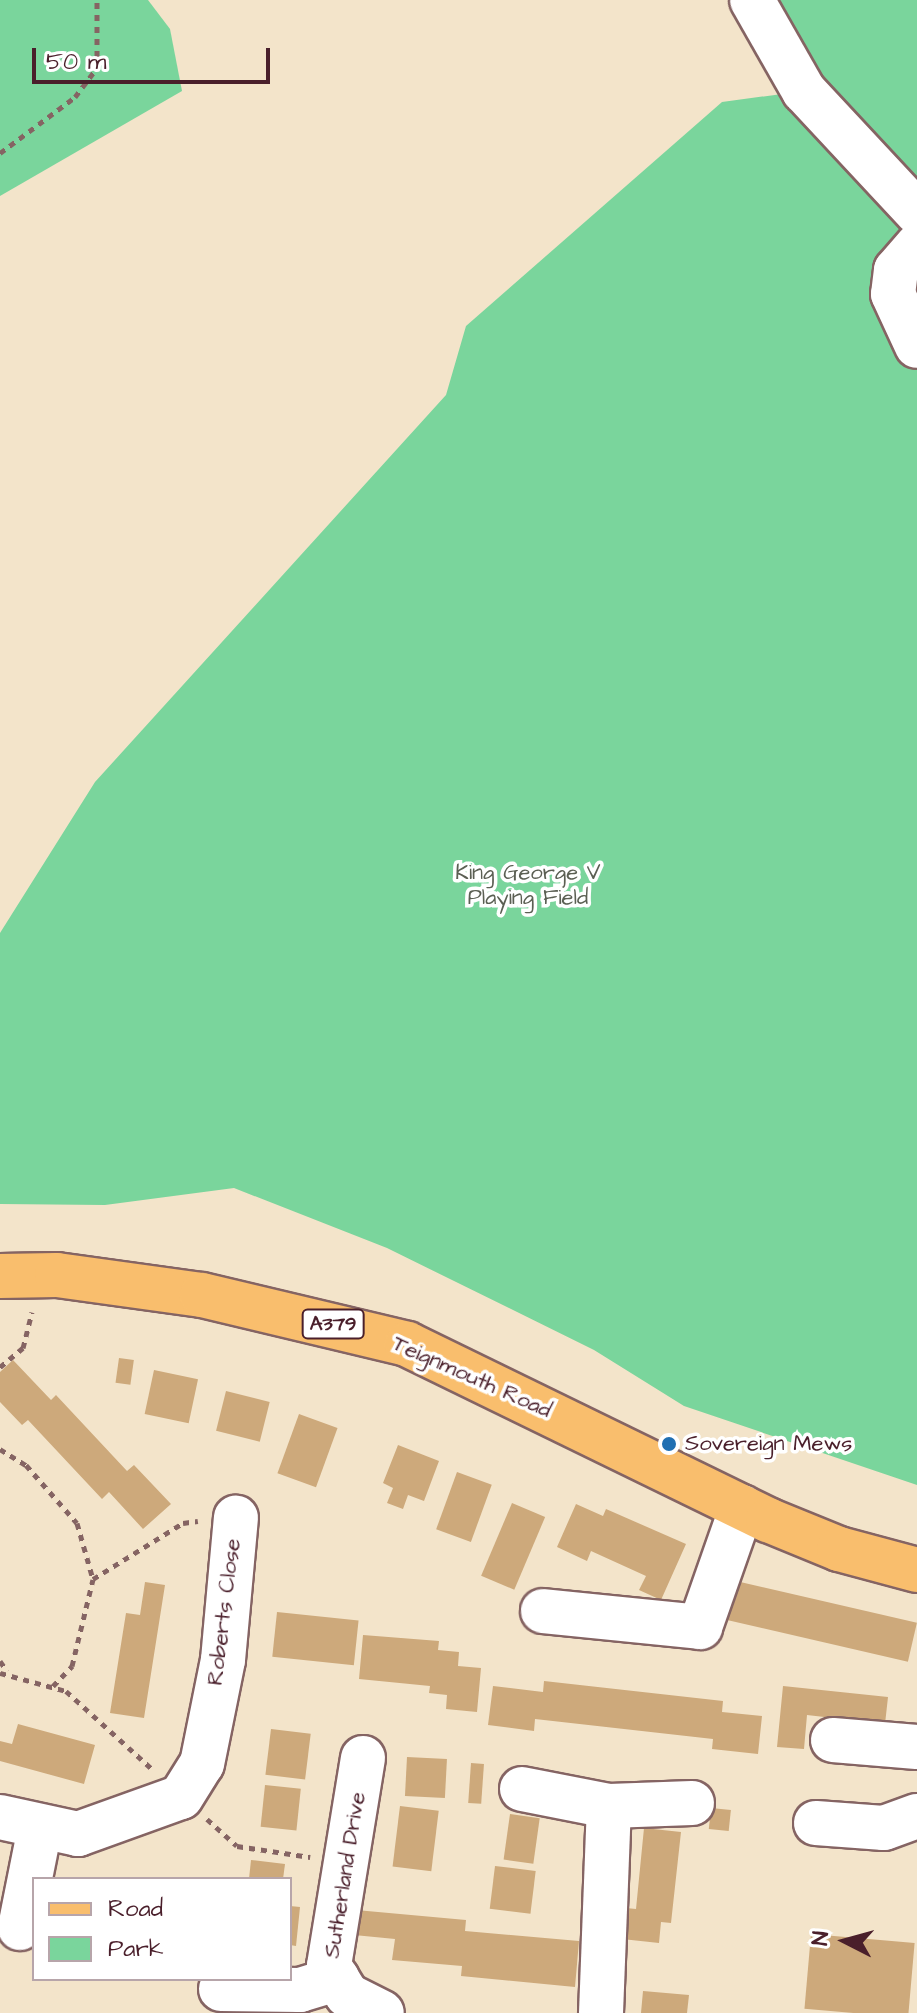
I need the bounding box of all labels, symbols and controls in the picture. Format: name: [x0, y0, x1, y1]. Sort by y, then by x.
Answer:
scale bar: [36, 32, 274, 82]
text: 50 m: [46, 45, 106, 79]
park label: King George V Playing Field: [455, 859, 601, 910]
road number: A379: [301, 1308, 365, 1340]
street label: Teignmouth Road: [388, 1330, 556, 1424]
place label: Sovereign Mews: [685, 1431, 852, 1457]
marker: Sovereign Mews: [660, 1435, 678, 1453]
street label: Roberts Close: [202, 1537, 246, 1687]
street label: Sutherland Drive: [319, 1790, 371, 1960]
legend: [32, 1877, 292, 1981]
text: Road: [108, 1892, 163, 1926]
north arrow: [805, 1901, 885, 1981]
text: N: [804, 1930, 837, 1947]
text: Park: [108, 1932, 164, 1966]

